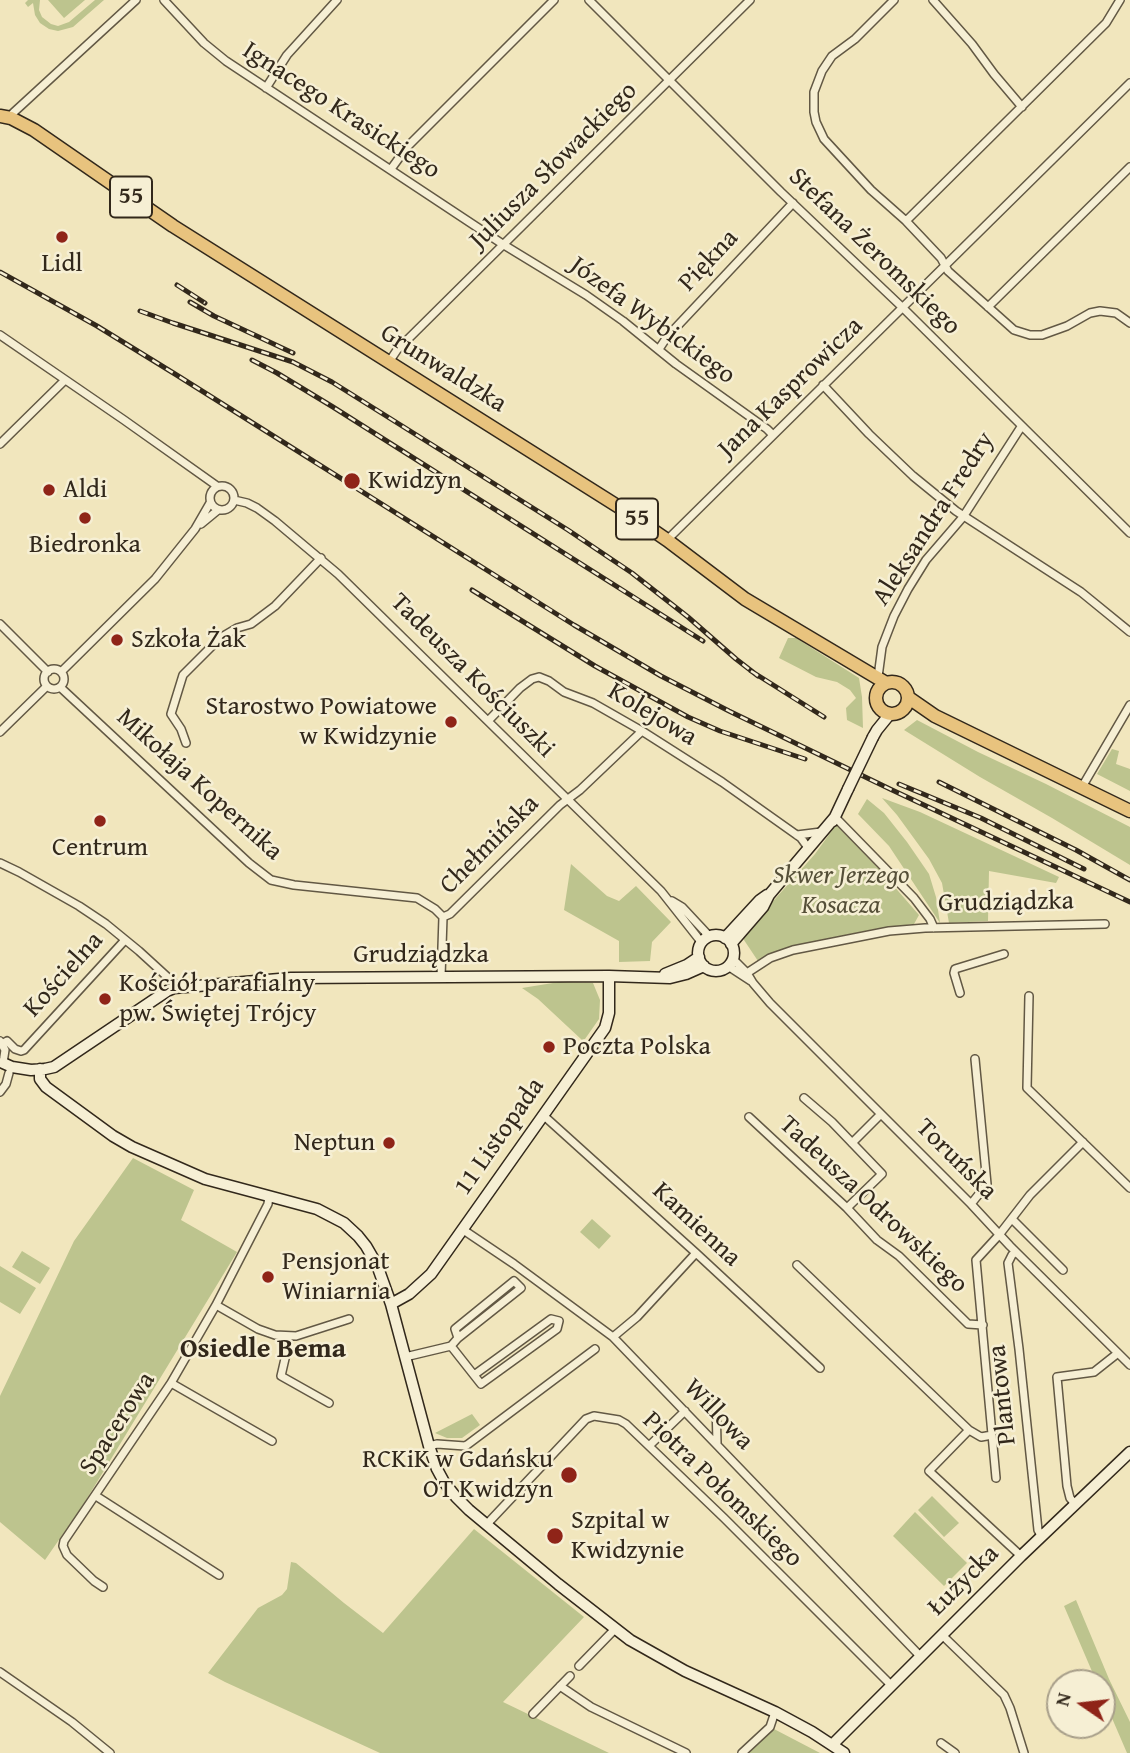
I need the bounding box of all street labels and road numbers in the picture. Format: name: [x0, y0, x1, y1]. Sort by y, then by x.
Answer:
street label: Ignacego Krasickiego: [236, 35, 446, 187]
street label: Juliusza Słowackiego: [464, 76, 644, 256]
street label: Stefana Żeromskiego: [781, 162, 967, 342]
road number: 55: [110, 176, 152, 218]
street label: Piękna: [673, 223, 745, 299]
street label: Józefa Wybickiego: [563, 250, 741, 392]
street label: Jana Kasprowicza: [712, 311, 870, 465]
street label: Grunwaldzka: [374, 318, 512, 420]
street label: Aleksandra Fredry: [866, 426, 1002, 612]
road number: 55: [616, 498, 658, 540]
street label: Tadeusza Kościuszki: [383, 587, 561, 765]
street label: Kolejowa: [602, 676, 702, 754]
street label: Mikołaja Kopernika: [110, 702, 288, 868]
street label: Chełmińska: [434, 789, 546, 901]
street label: Grudziądzka: [938, 886, 1074, 920]
street label: Kościelna: [18, 926, 110, 1024]
street label: Grudziądzka: [353, 939, 489, 971]
street label: 11 Listopada: [448, 1072, 552, 1202]
street label: Tadeusza Odrowskiego: [772, 1110, 974, 1300]
street label: Toruńska: [909, 1113, 1003, 1207]
street label: Kamienna: [645, 1176, 747, 1274]
street label: Plantowa: [982, 1343, 1024, 1447]
street label: Spacerowa: [73, 1367, 163, 1481]
street label: Willowa: [676, 1373, 760, 1457]
street label: Piotra Połomskiego: [635, 1406, 809, 1574]
street label: Łużycka: [922, 1539, 1006, 1623]

